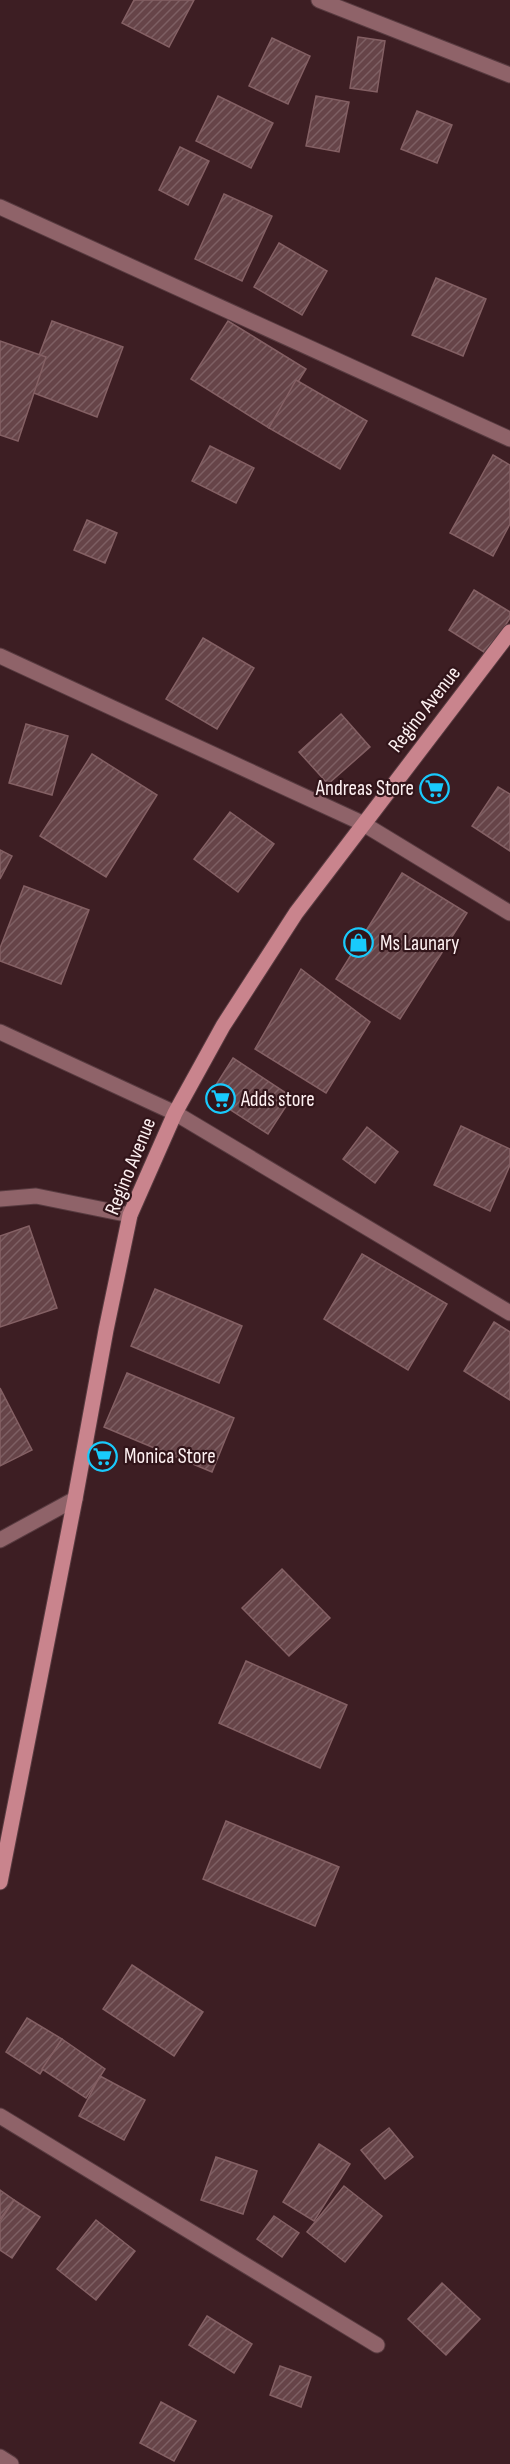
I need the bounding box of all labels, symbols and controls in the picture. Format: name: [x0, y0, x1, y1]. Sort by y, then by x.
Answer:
street label: Regino Avenue: [383, 661, 466, 757]
supermarket icon: Andreas Store: [419, 772, 451, 804]
place label: Andreas Store: [315, 776, 414, 801]
shop icon: Ms Launary: [343, 927, 375, 959]
place label: Ms Launary: [380, 931, 459, 956]
supermarket icon: Adds store: [204, 1083, 236, 1115]
place label: Adds store: [240, 1087, 315, 1112]
street label: Regino Avenue: [100, 1114, 161, 1218]
supermarket icon: Monica Store: [87, 1440, 119, 1472]
place label: Monica Store: [124, 1444, 216, 1469]

